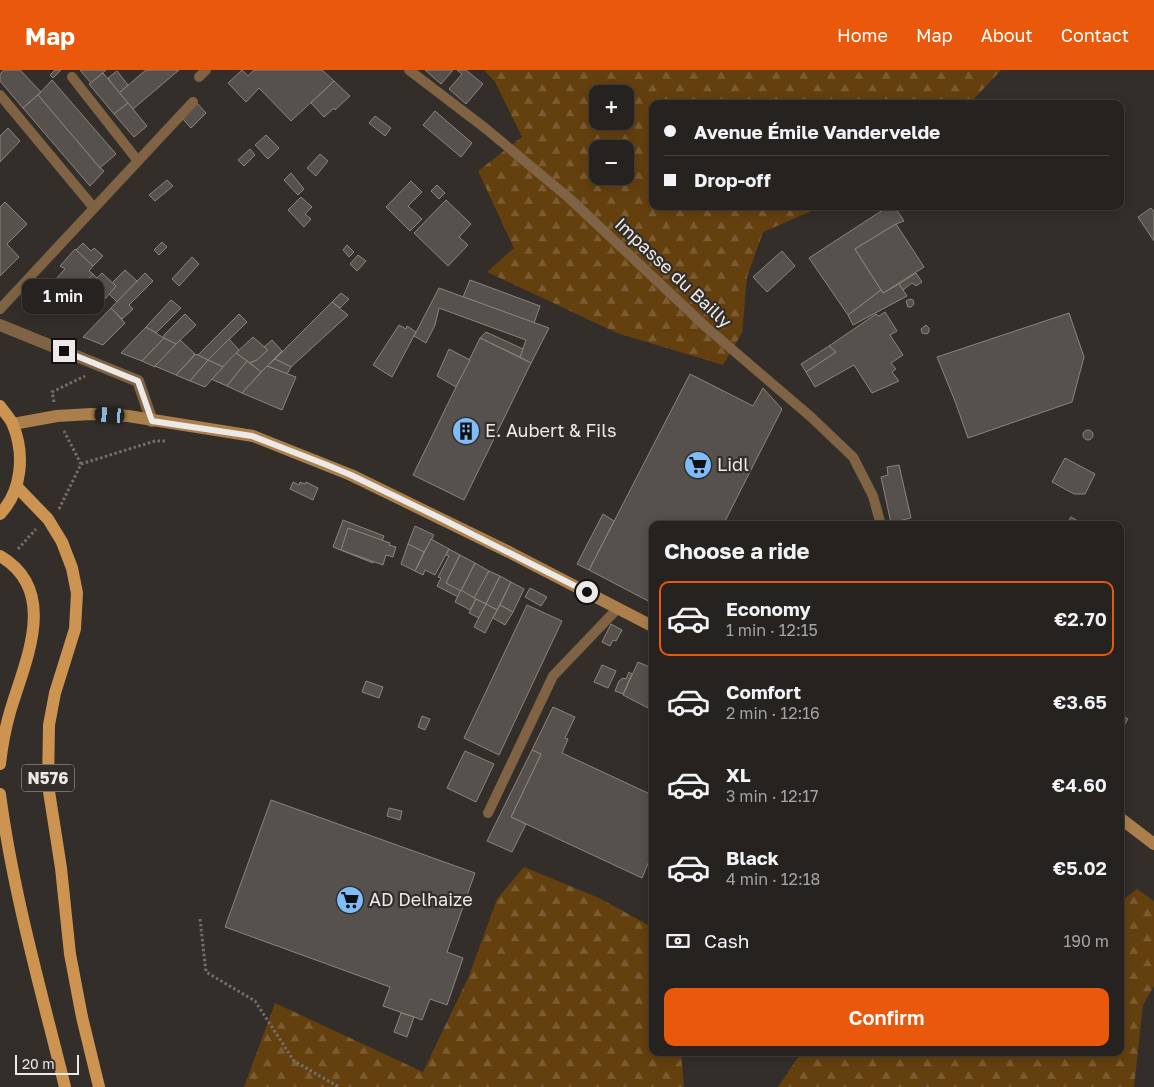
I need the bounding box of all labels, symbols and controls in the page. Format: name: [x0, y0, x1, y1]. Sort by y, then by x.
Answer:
text: Map: [25, 21, 75, 50]
text: Home: [837, 24, 888, 46]
text: Map: [916, 24, 953, 46]
text: About: [981, 24, 1033, 46]
text: Contact: [1061, 24, 1129, 46]
map controls: [589, 85, 634, 185]
button: +: [589, 85, 634, 130]
text: Avenue Émile Vandervelde: [694, 120, 940, 143]
button: −: [589, 140, 634, 185]
text: Drop-off: [694, 168, 771, 191]
street label: Impasse du Bailly: [611, 213, 737, 332]
callout: 1 min: [23, 278, 105, 314]
text: 1 min: [43, 286, 83, 306]
route end: [53, 340, 75, 362]
car: [94, 406, 125, 424]
building icon: E. Aubert & Fils: [451, 416, 481, 446]
place label: E. Aubert & Fils: [485, 419, 616, 441]
supermarket icon: Lidl: [683, 450, 713, 480]
place label: Lidl: [717, 453, 749, 475]
text: Choose a ride: [664, 537, 810, 564]
route start: [576, 581, 598, 603]
icon: car: [666, 596, 711, 641]
text: Economy: [726, 597, 811, 620]
text: €2.70: [1054, 607, 1107, 630]
text: 1 min · 12:15: [726, 620, 818, 640]
icon: car: [666, 679, 711, 724]
text: Comfort: [726, 680, 801, 703]
text: €3.65: [1053, 690, 1107, 713]
text: 2 min · 12:16: [726, 703, 820, 723]
icon: car: [666, 762, 711, 807]
text: XL: [726, 763, 751, 786]
road number: N576: [22, 764, 74, 791]
text: €4.60: [1052, 773, 1107, 796]
text: 3 min · 12:17: [726, 786, 819, 806]
icon: car: [666, 845, 711, 890]
text: Black: [726, 846, 779, 869]
text: €5.02: [1053, 856, 1107, 879]
text: 4 min · 12:18: [726, 869, 820, 889]
supermarket icon: AD Delhaize: [335, 885, 365, 915]
place label: AD Delhaize: [369, 888, 473, 910]
icon: cash: [664, 927, 692, 955]
text: Cash: [704, 929, 749, 952]
text: 190 m: [1063, 931, 1109, 951]
button: Confirm: [664, 988, 1109, 1046]
scale bar: [15, 1052, 79, 1075]
text: 20 m: [22, 1055, 55, 1072]

